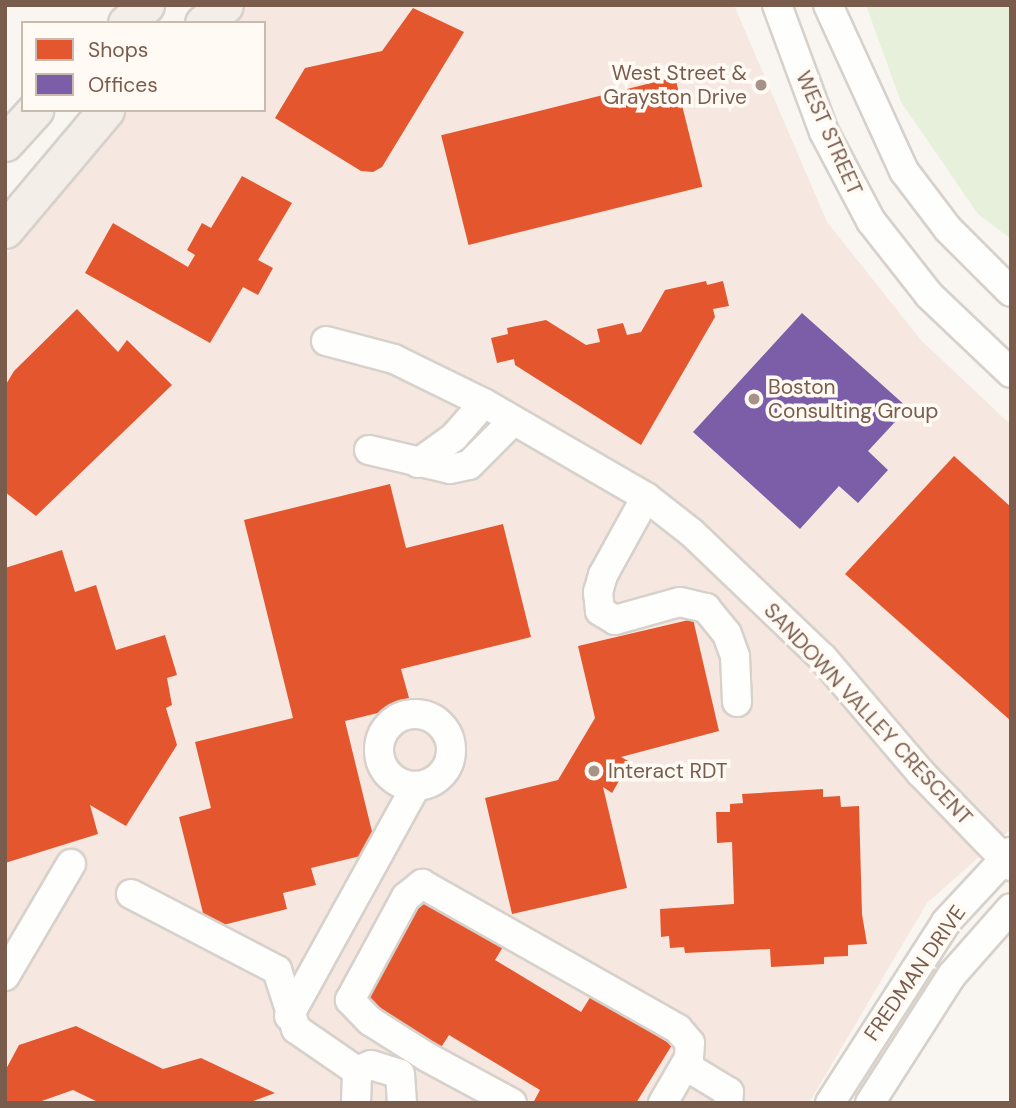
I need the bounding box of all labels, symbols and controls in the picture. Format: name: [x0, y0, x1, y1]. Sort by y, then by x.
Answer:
legend: [21, 21, 266, 112]
text: Shops: [88, 36, 148, 64]
place label: West Street & Grayston Drive: [603, 60, 747, 110]
street label: WEST STREET: [790, 67, 868, 199]
text: Offices: [88, 71, 158, 99]
marker: West Street & Grayston Drive: [753, 77, 769, 93]
place label: Boston Consulting Group: [768, 374, 938, 424]
marker: Boston Consulting Group: [746, 391, 762, 407]
street label: SANDOWN VALLEY CRESCENT: [759, 598, 977, 830]
place label: Interact RDT: [608, 758, 728, 784]
marker: Interact RDT: [586, 763, 602, 779]
street label: FREDMAN DRIVE: [859, 900, 971, 1046]

